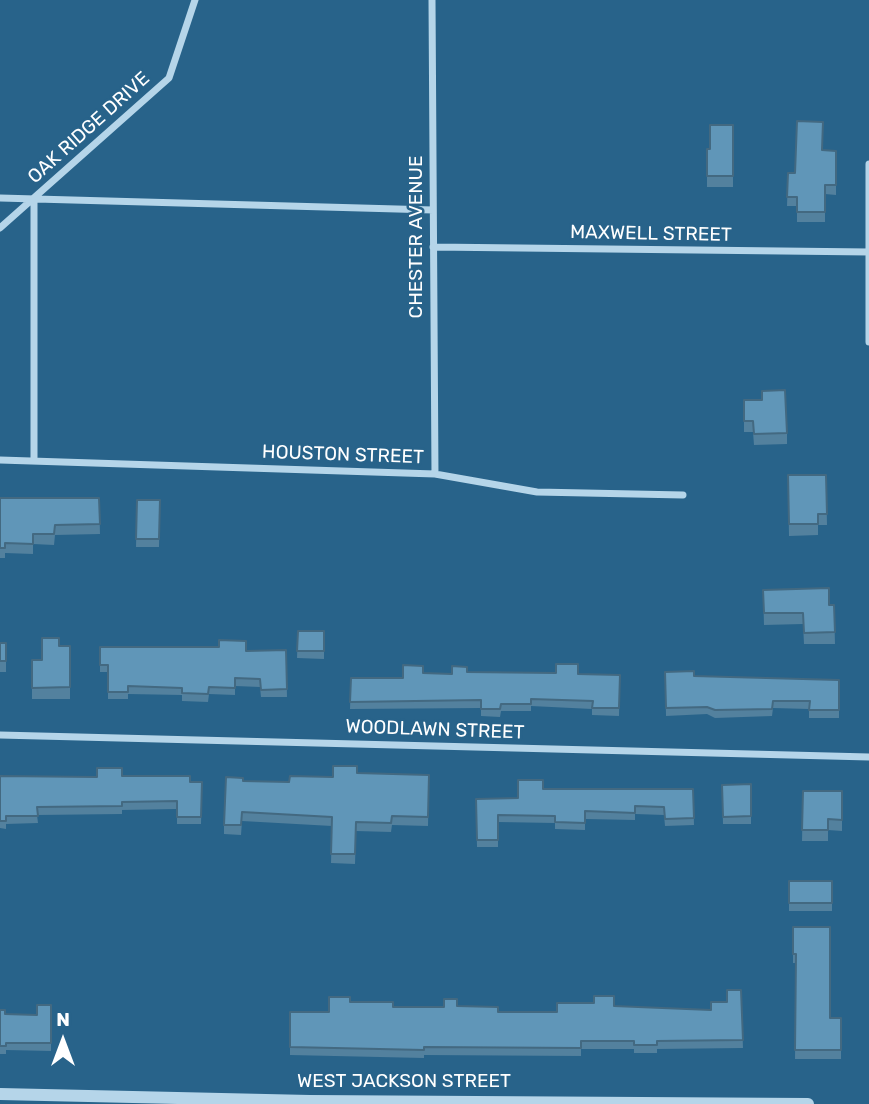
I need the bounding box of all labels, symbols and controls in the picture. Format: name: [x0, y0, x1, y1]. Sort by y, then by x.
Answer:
street label: OAK RIDGE DRIVE: [23, 67, 155, 189]
street label: CHESTER AVENUE: [406, 156, 428, 318]
street label: MAXWELL STREET: [570, 221, 732, 247]
street label: HOUSTON STREET: [262, 441, 424, 469]
street label: WOODLAWN STREET: [345, 715, 525, 745]
north arrow: [28, 1006, 98, 1076]
text: N: [56, 1008, 70, 1031]
street label: WEST JACKSON STREET: [297, 1071, 511, 1093]

